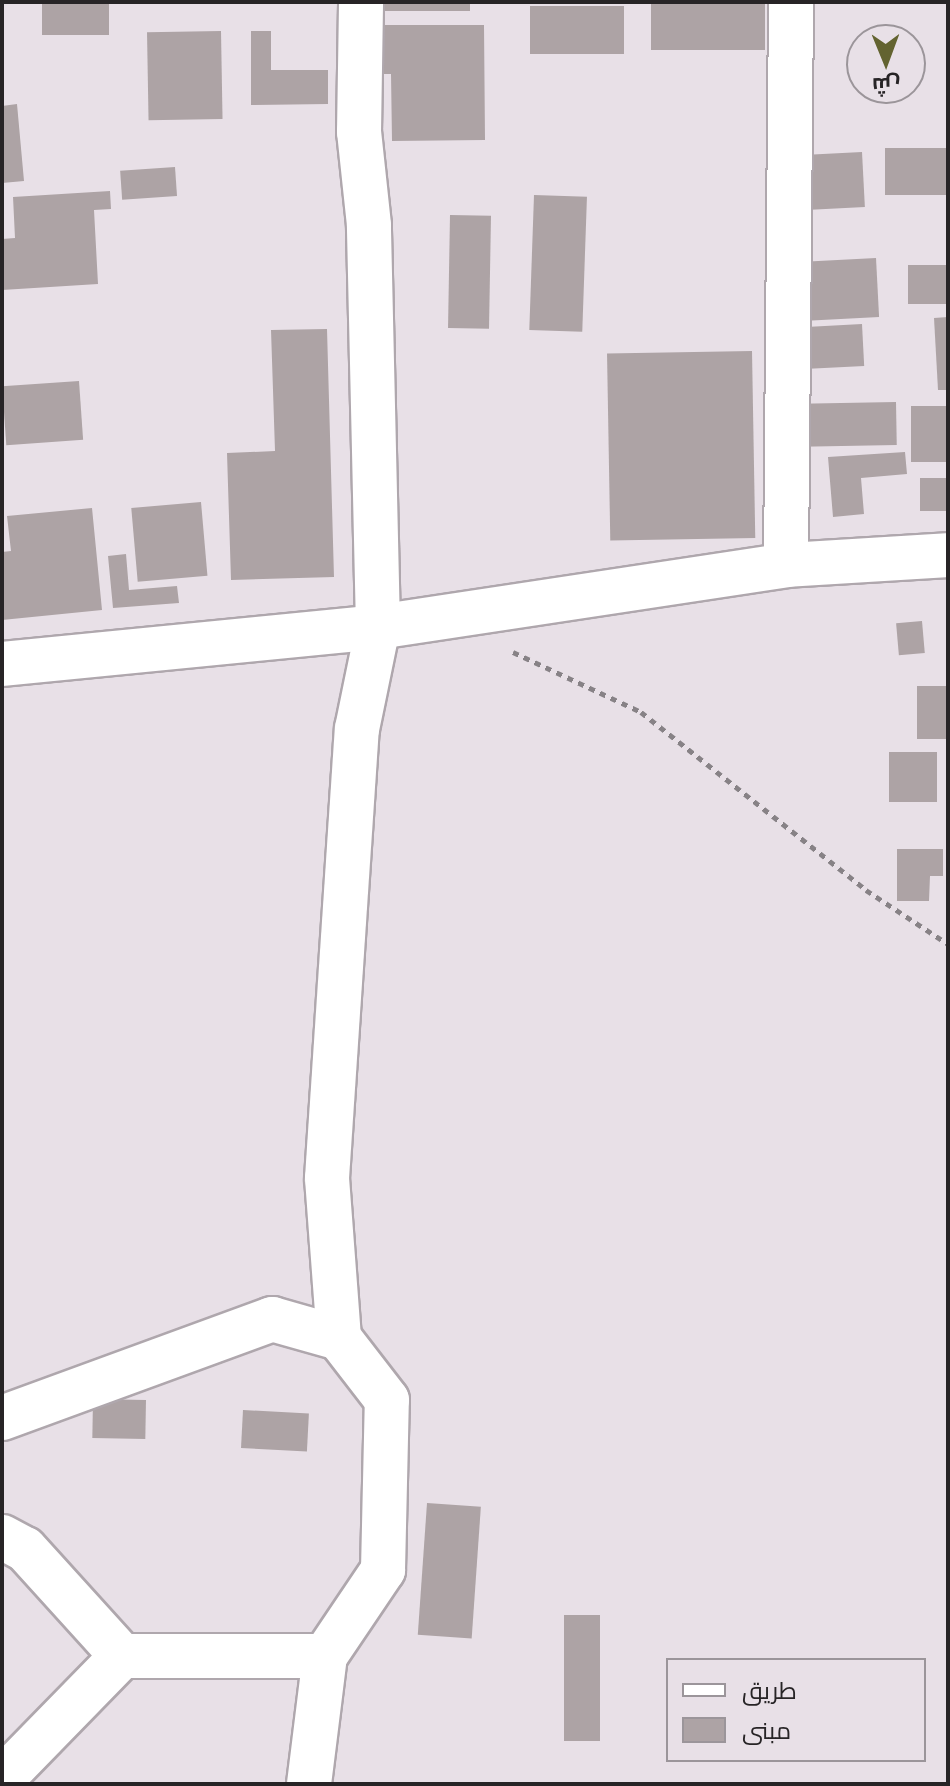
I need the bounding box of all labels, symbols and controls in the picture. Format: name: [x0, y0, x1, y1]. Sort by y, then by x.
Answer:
north arrow: [846, 24, 926, 104]
text: ش: [872, 73, 901, 100]
legend: [666, 1658, 926, 1762]
text: طريق: [742, 1675, 797, 1704]
text: مبنى: [742, 1715, 791, 1744]

